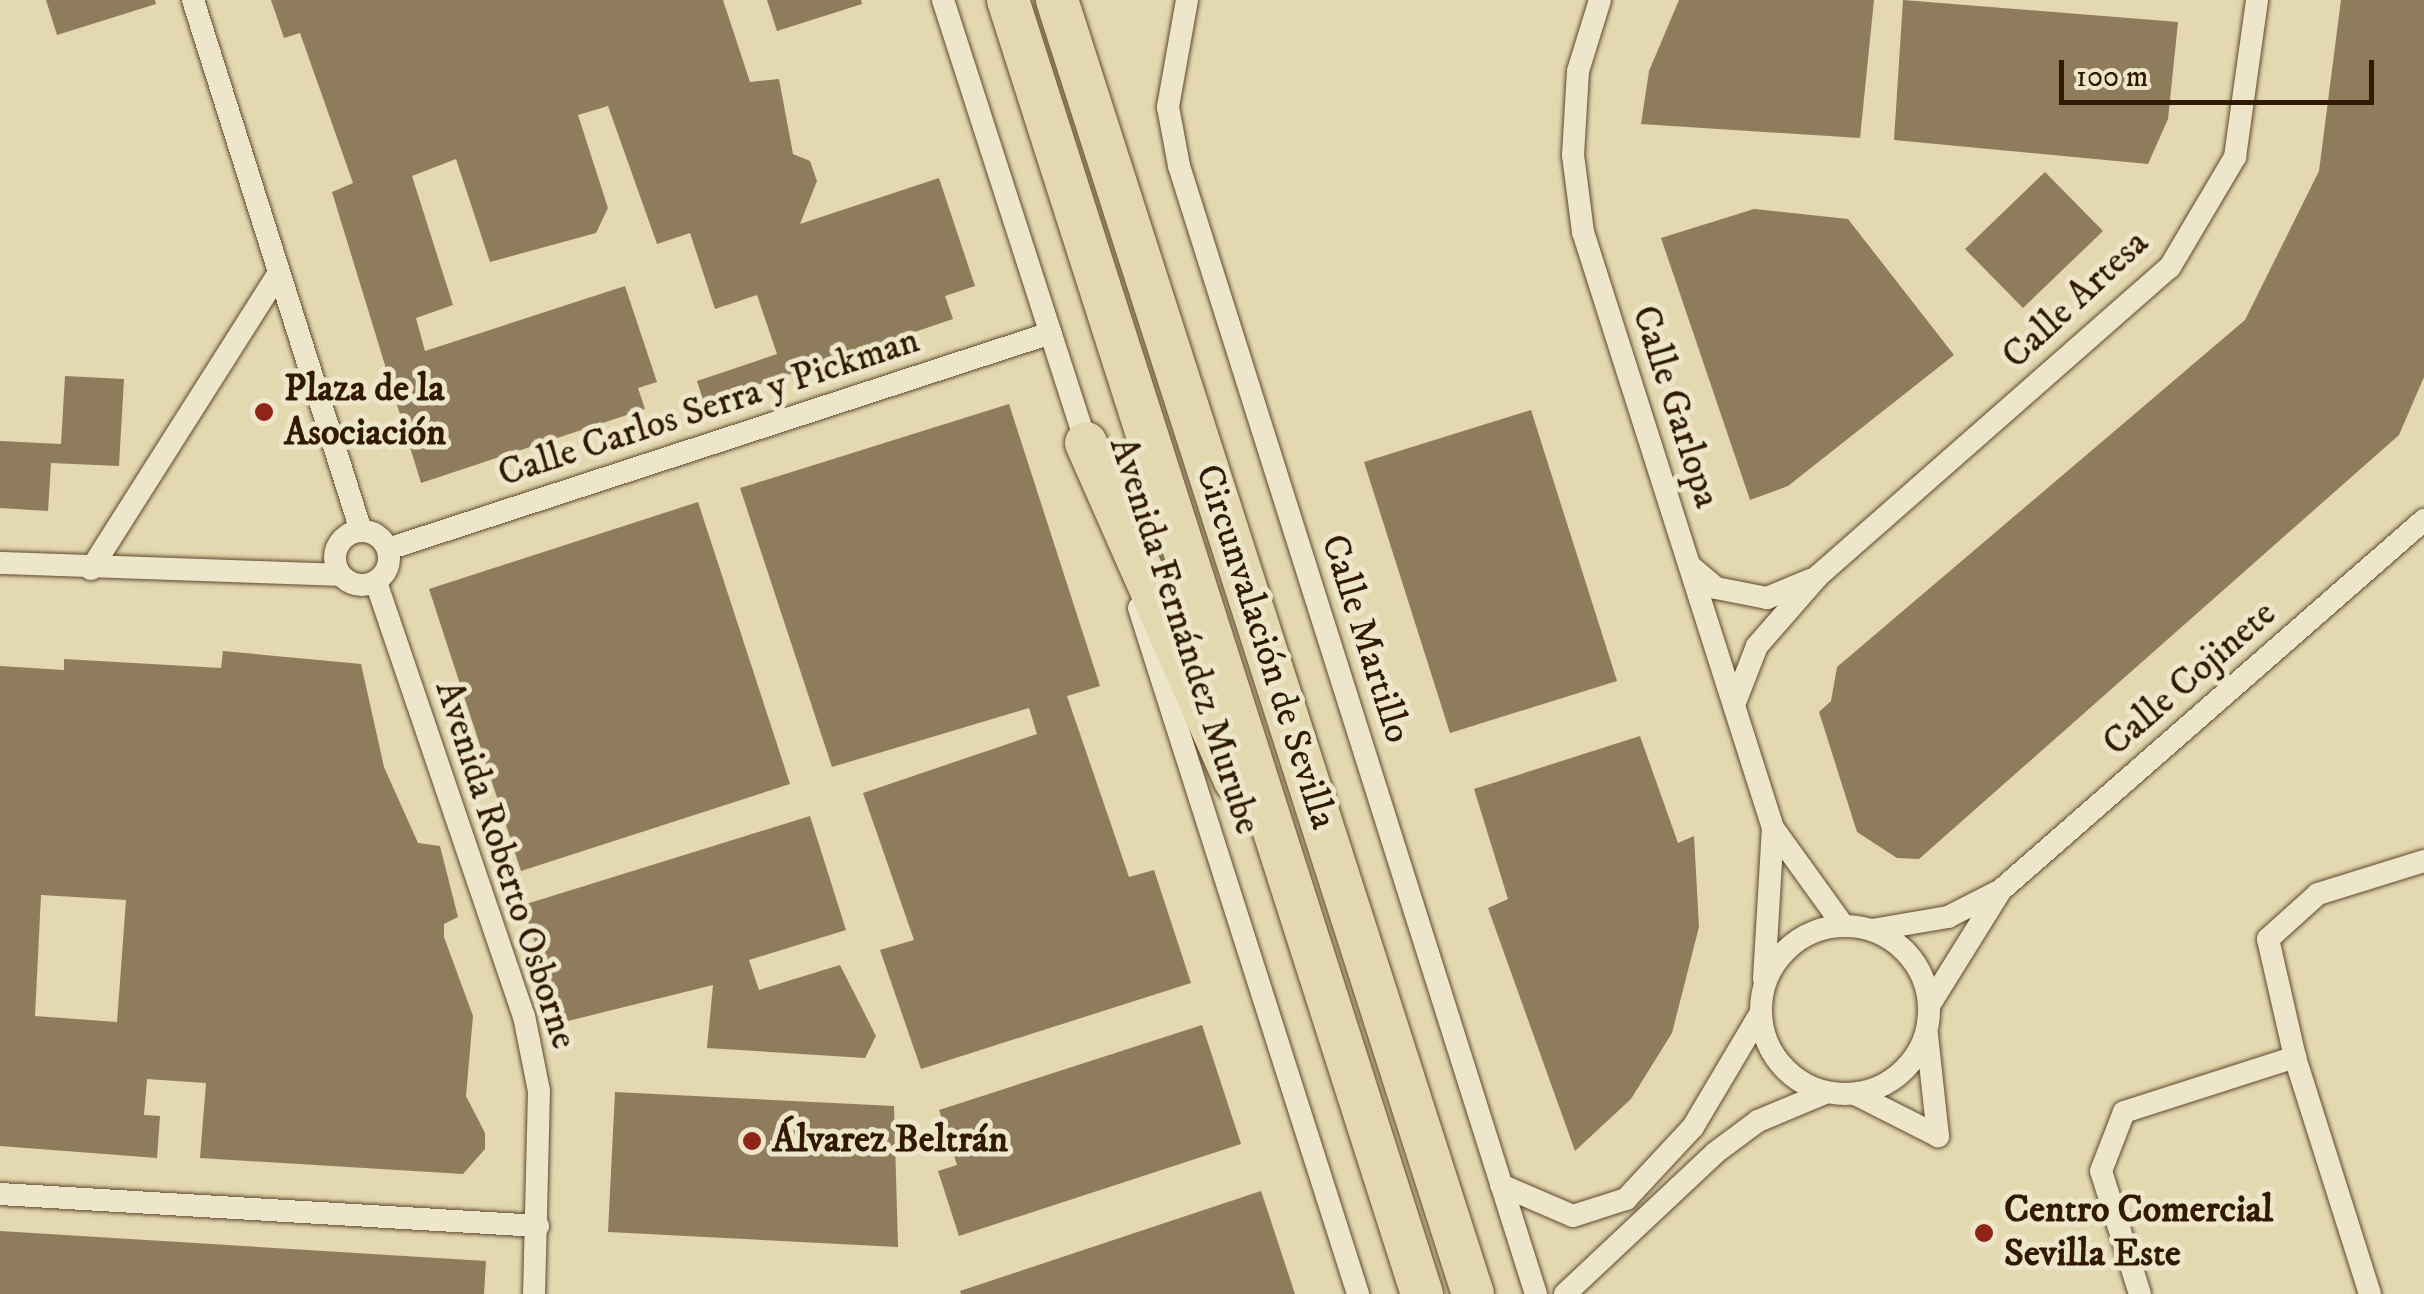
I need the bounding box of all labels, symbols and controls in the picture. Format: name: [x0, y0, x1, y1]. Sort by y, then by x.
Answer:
scale bar: [2064, 40, 2379, 102]
text: 100 m: [2076, 59, 2148, 96]
street label: Calle Artesa: [1994, 221, 2158, 379]
street label: Calle Garlopa: [1621, 300, 1729, 514]
street label: Calle Carlos Serra y Pickman: [493, 318, 925, 498]
place label: Plaza de la Asociación: [284, 367, 446, 456]
marker: Plaza de la Asociación: [253, 401, 275, 423]
street label: Avenida Fernández Murube: [1098, 432, 1270, 840]
street label: Circunvalación de Sevilla: [1185, 459, 1345, 835]
street label: Calle Martillo: [1310, 529, 1420, 749]
street label: Calle Cojinete: [2094, 592, 2286, 766]
street label: Avenida Roberto Osborne: [424, 675, 586, 1055]
place label: Álvarez Beltrán: [772, 1118, 1008, 1164]
marker: Álvarez Beltrán: [741, 1130, 763, 1152]
place label: Centro Comercial Sevilla Este: [2004, 1188, 2273, 1278]
marker: Centro Comercial Sevilla Este: [1973, 1222, 1995, 1244]

